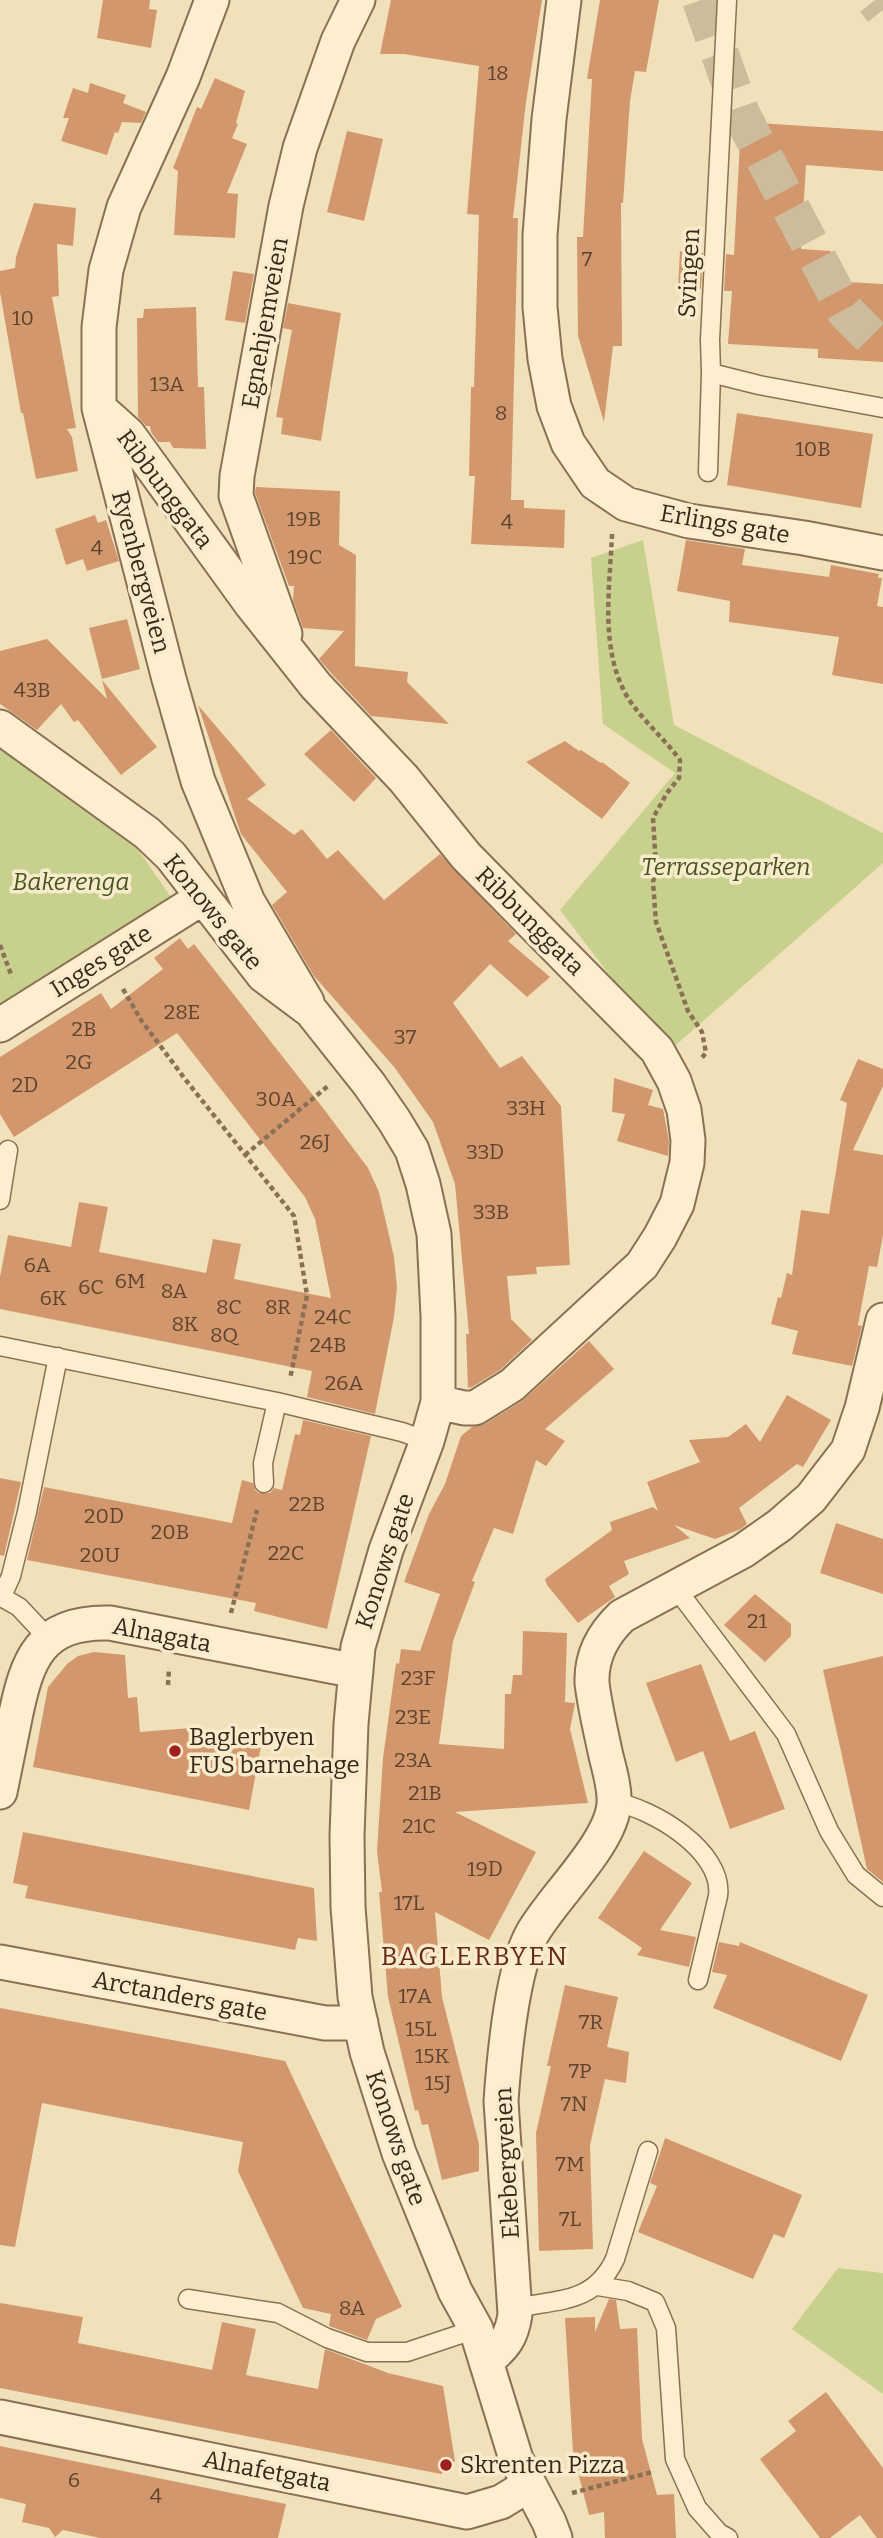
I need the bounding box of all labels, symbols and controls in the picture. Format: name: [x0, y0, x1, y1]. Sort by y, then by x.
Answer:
house number: 18: [487, 60, 509, 86]
street label: Svingen: [673, 227, 705, 319]
street label: Egnehjemveien: [236, 235, 294, 411]
house number: 7: [582, 246, 593, 272]
house number: 10: [12, 305, 34, 331]
house number: 13A: [150, 371, 184, 397]
house number: 8: [495, 400, 507, 426]
street label: Ribbunggata: [111, 424, 219, 554]
house number: 10B: [795, 436, 831, 462]
street label: Ryenbergveien: [106, 488, 176, 656]
street label: Erlings gate: [658, 499, 792, 549]
house number: 19B: [287, 506, 321, 532]
house number: 4: [501, 509, 513, 535]
house number: 4: [91, 535, 103, 561]
house number: 19C: [288, 544, 322, 570]
house number: 43B: [13, 677, 51, 703]
street label: Konows gate: [158, 848, 268, 976]
park label: Terrasseparken: [641, 853, 811, 881]
street label: Ribbunggata: [470, 861, 590, 981]
park label: Bakerenga: [13, 868, 129, 896]
street label: Inges gate: [45, 919, 157, 1003]
house number: 28E: [164, 999, 200, 1025]
house number: 2B: [72, 1016, 96, 1042]
house number: 37: [394, 1024, 417, 1050]
house number: 2G: [66, 1049, 92, 1075]
house number: 2D: [12, 1072, 38, 1098]
house number: 30A: [256, 1086, 296, 1112]
house number: 33H: [506, 1095, 546, 1121]
house number: 26J: [300, 1129, 330, 1155]
house number: 33D: [466, 1139, 504, 1165]
house number: 33B: [473, 1199, 509, 1225]
house number: 6A: [23, 1252, 51, 1278]
house number: 6M: [114, 1268, 146, 1294]
house number: 6C: [78, 1274, 104, 1300]
house number: 8A: [161, 1278, 187, 1304]
house number: 6K: [39, 1285, 67, 1311]
house number: 8C: [216, 1294, 242, 1320]
house number: 8R: [265, 1294, 291, 1320]
house number: 24C: [314, 1304, 352, 1330]
house number: 8K: [172, 1311, 199, 1337]
house number: 8Q: [210, 1322, 239, 1348]
house number: 24B: [309, 1332, 347, 1358]
house number: 26A: [325, 1370, 363, 1396]
street label: Konows gate: [350, 1490, 420, 1632]
house number: 22B: [289, 1491, 325, 1517]
house number: 20D: [84, 1503, 124, 1529]
house number: 20B: [151, 1519, 189, 1545]
house number: 22C: [268, 1540, 304, 1566]
house number: 20U: [80, 1542, 121, 1568]
house number: 21: [747, 1608, 767, 1634]
street label: Alnagata: [110, 1612, 214, 1658]
house number: 23F: [401, 1665, 435, 1691]
house number: 23E: [395, 1704, 431, 1730]
place label: Baglerbyen FUS barnehage: [189, 1723, 360, 1779]
marker: Baglerbyen FUS barnehage: [167, 1743, 183, 1759]
house number: 23A: [394, 1747, 432, 1773]
house number: 21B: [408, 1780, 442, 1806]
house number: 21C: [402, 1813, 436, 1839]
house number: 19D: [467, 1856, 503, 1882]
house number: 17L: [394, 1890, 425, 1916]
district label: BAGLERBYEN: [381, 1941, 569, 1972]
street label: Arctanders gate: [90, 1965, 270, 2027]
house number: 17A: [398, 1983, 432, 2009]
house number: 7R: [579, 2009, 603, 2035]
house number: 15L: [405, 2016, 437, 2042]
house number: 15K: [415, 2043, 449, 2069]
house number: 7P: [568, 2058, 592, 2084]
street label: Konows gate: [360, 2067, 432, 2209]
house number: 15J: [425, 2070, 451, 2096]
street label: Ekebergveien: [489, 2086, 525, 2240]
house number: 7N: [560, 2091, 588, 2117]
house number: 7M: [555, 2151, 585, 2177]
house number: 7L: [559, 2206, 581, 2232]
house number: 8A: [339, 2295, 365, 2321]
street label: Alnafetgata: [201, 2445, 333, 2497]
place label: Skrenten Pizza: [460, 2451, 625, 2479]
marker: Skrenten Pizza: [438, 2457, 454, 2473]
house number: 6: [68, 2467, 80, 2493]
house number: 4: [150, 2483, 162, 2509]

